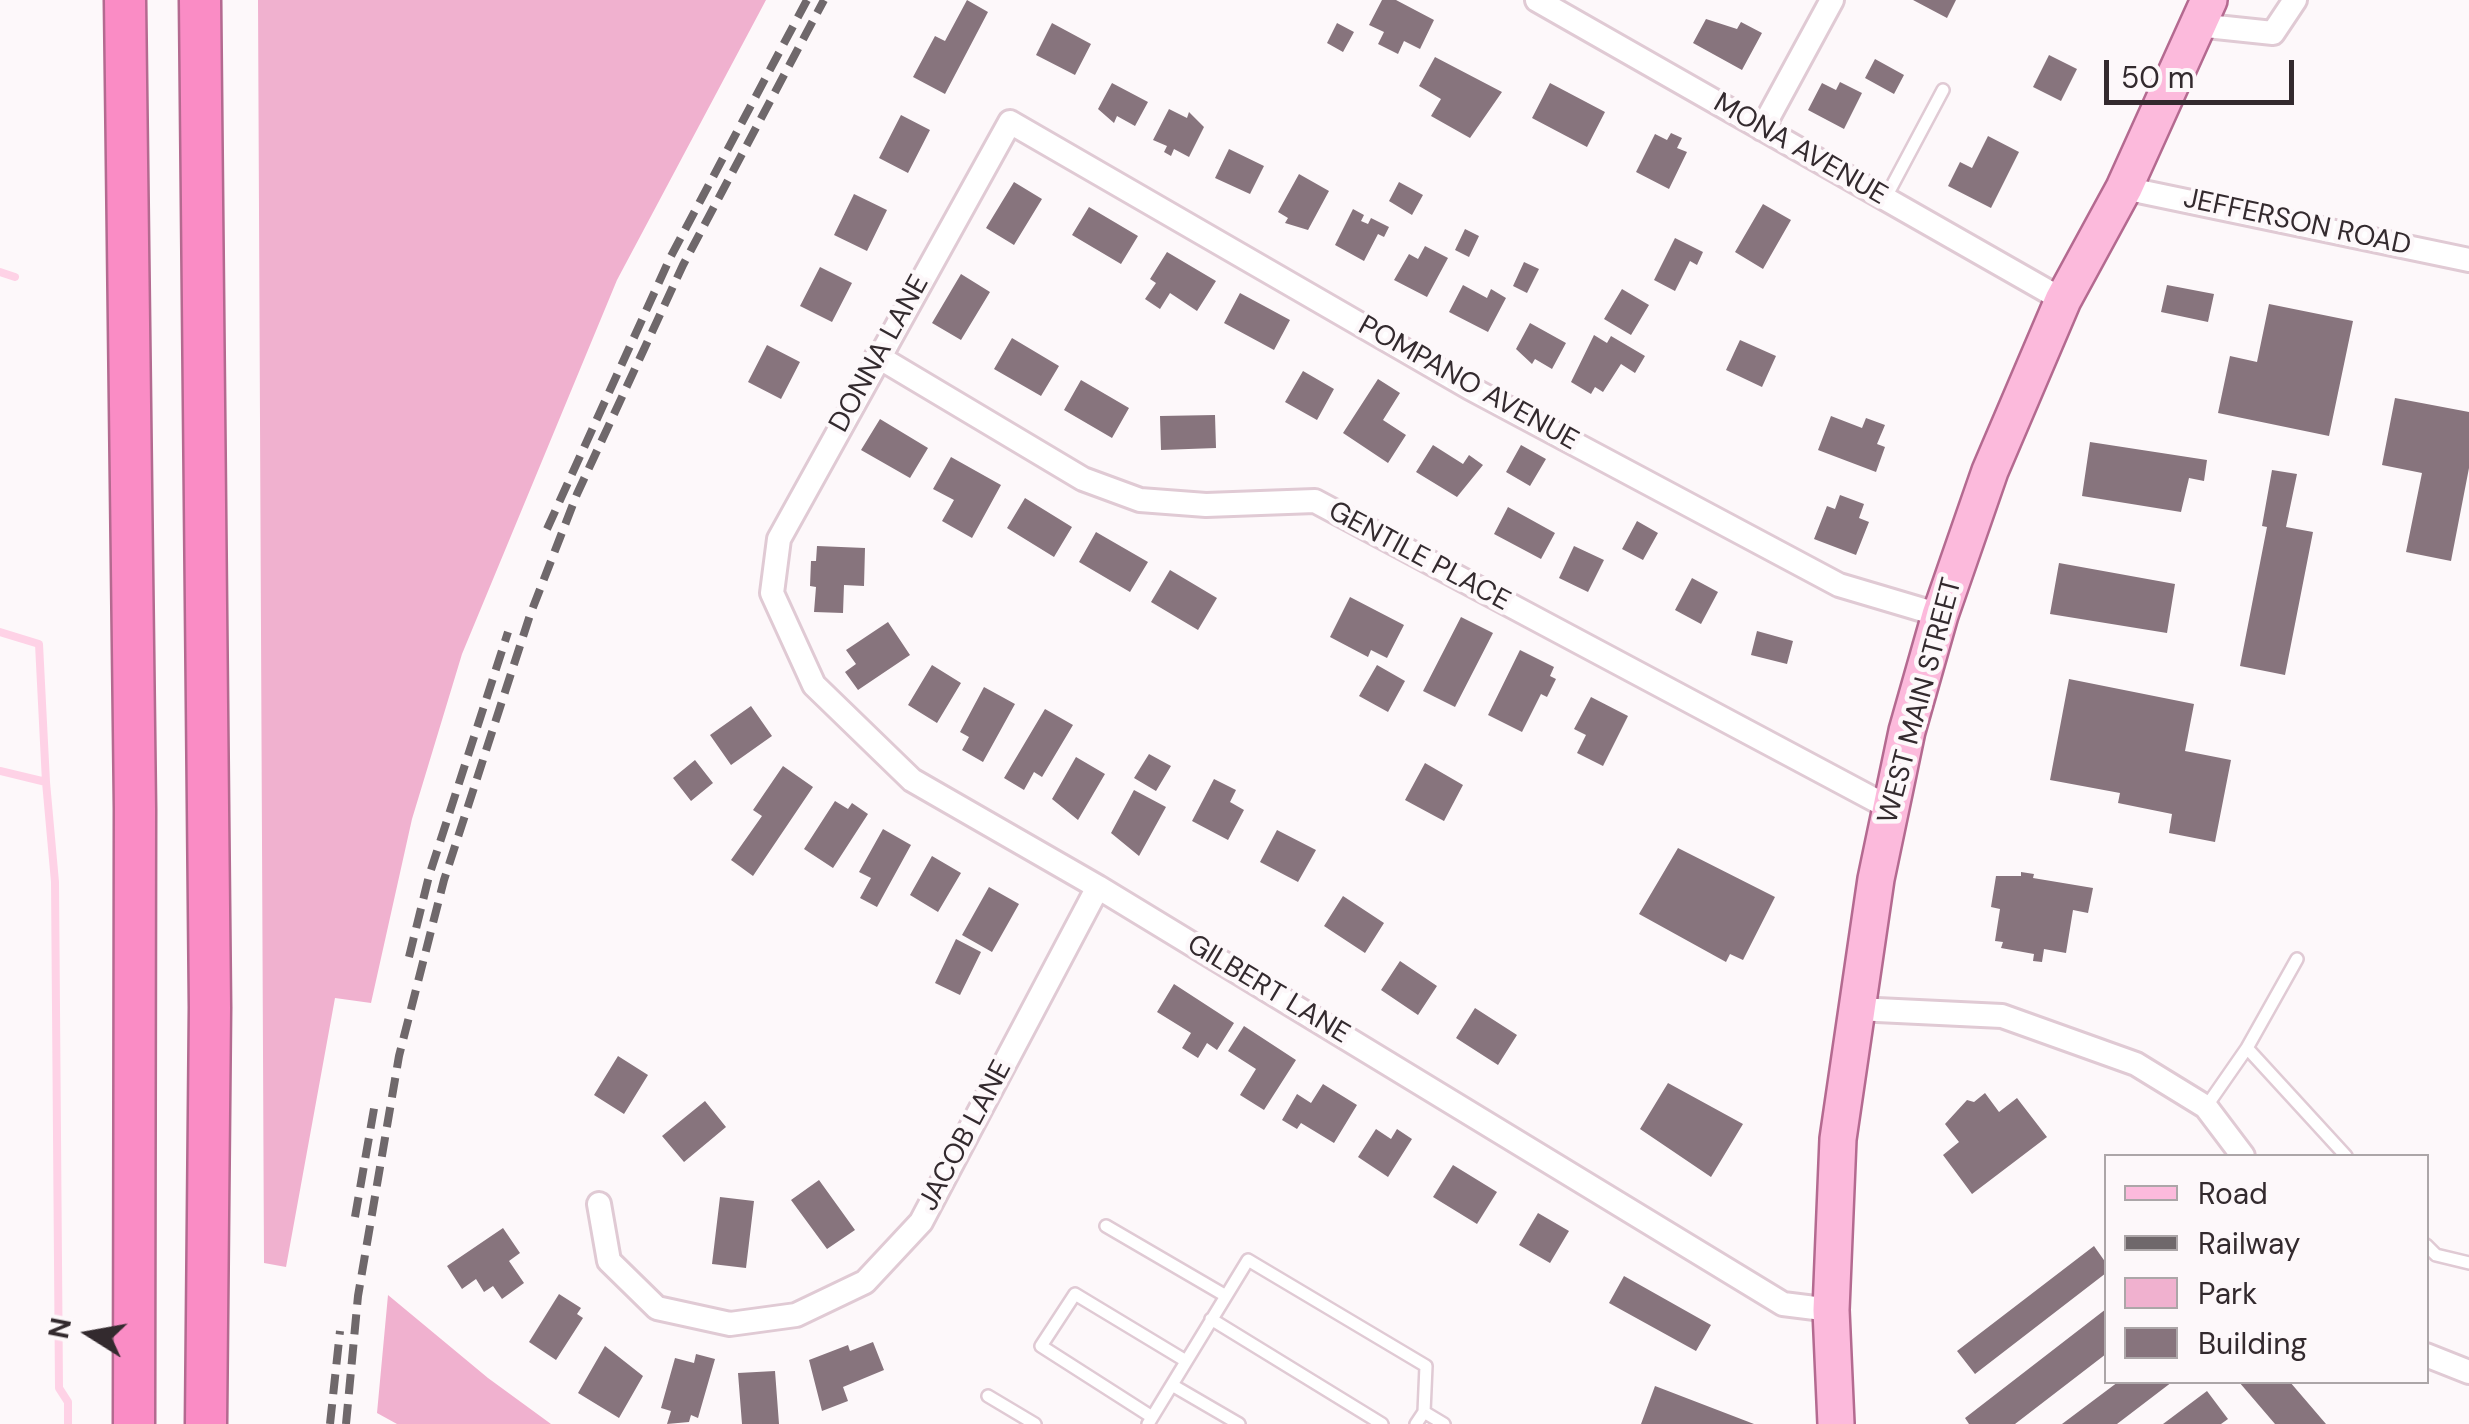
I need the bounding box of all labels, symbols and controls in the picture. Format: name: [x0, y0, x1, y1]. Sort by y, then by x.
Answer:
scale bar: [2109, 40, 2299, 102]
text: 50 m: [2121, 58, 2195, 97]
street label: MONA AVENUE: [1707, 87, 1893, 213]
street label: JEFFERSON ROAD: [2180, 182, 2414, 264]
street label: DONNA LANE: [823, 270, 937, 438]
street label: POMPANO AVENUE: [1352, 310, 1584, 458]
street label: GENTILE PLACE: [1322, 495, 1516, 619]
street label: WEST MAIN STREET: [1872, 575, 1970, 827]
street label: GILBERT LANE: [1181, 928, 1355, 1052]
street label: JACOB LANE: [912, 1055, 1020, 1217]
legend: [2104, 1154, 2429, 1384]
text: Road: [2198, 1174, 2268, 1213]
text: Railway: [2198, 1224, 2301, 1263]
text: Park: [2198, 1274, 2257, 1313]
north arrow: [40, 1284, 140, 1384]
text: N: [40, 1315, 80, 1342]
text: Building: [2198, 1324, 2307, 1363]

